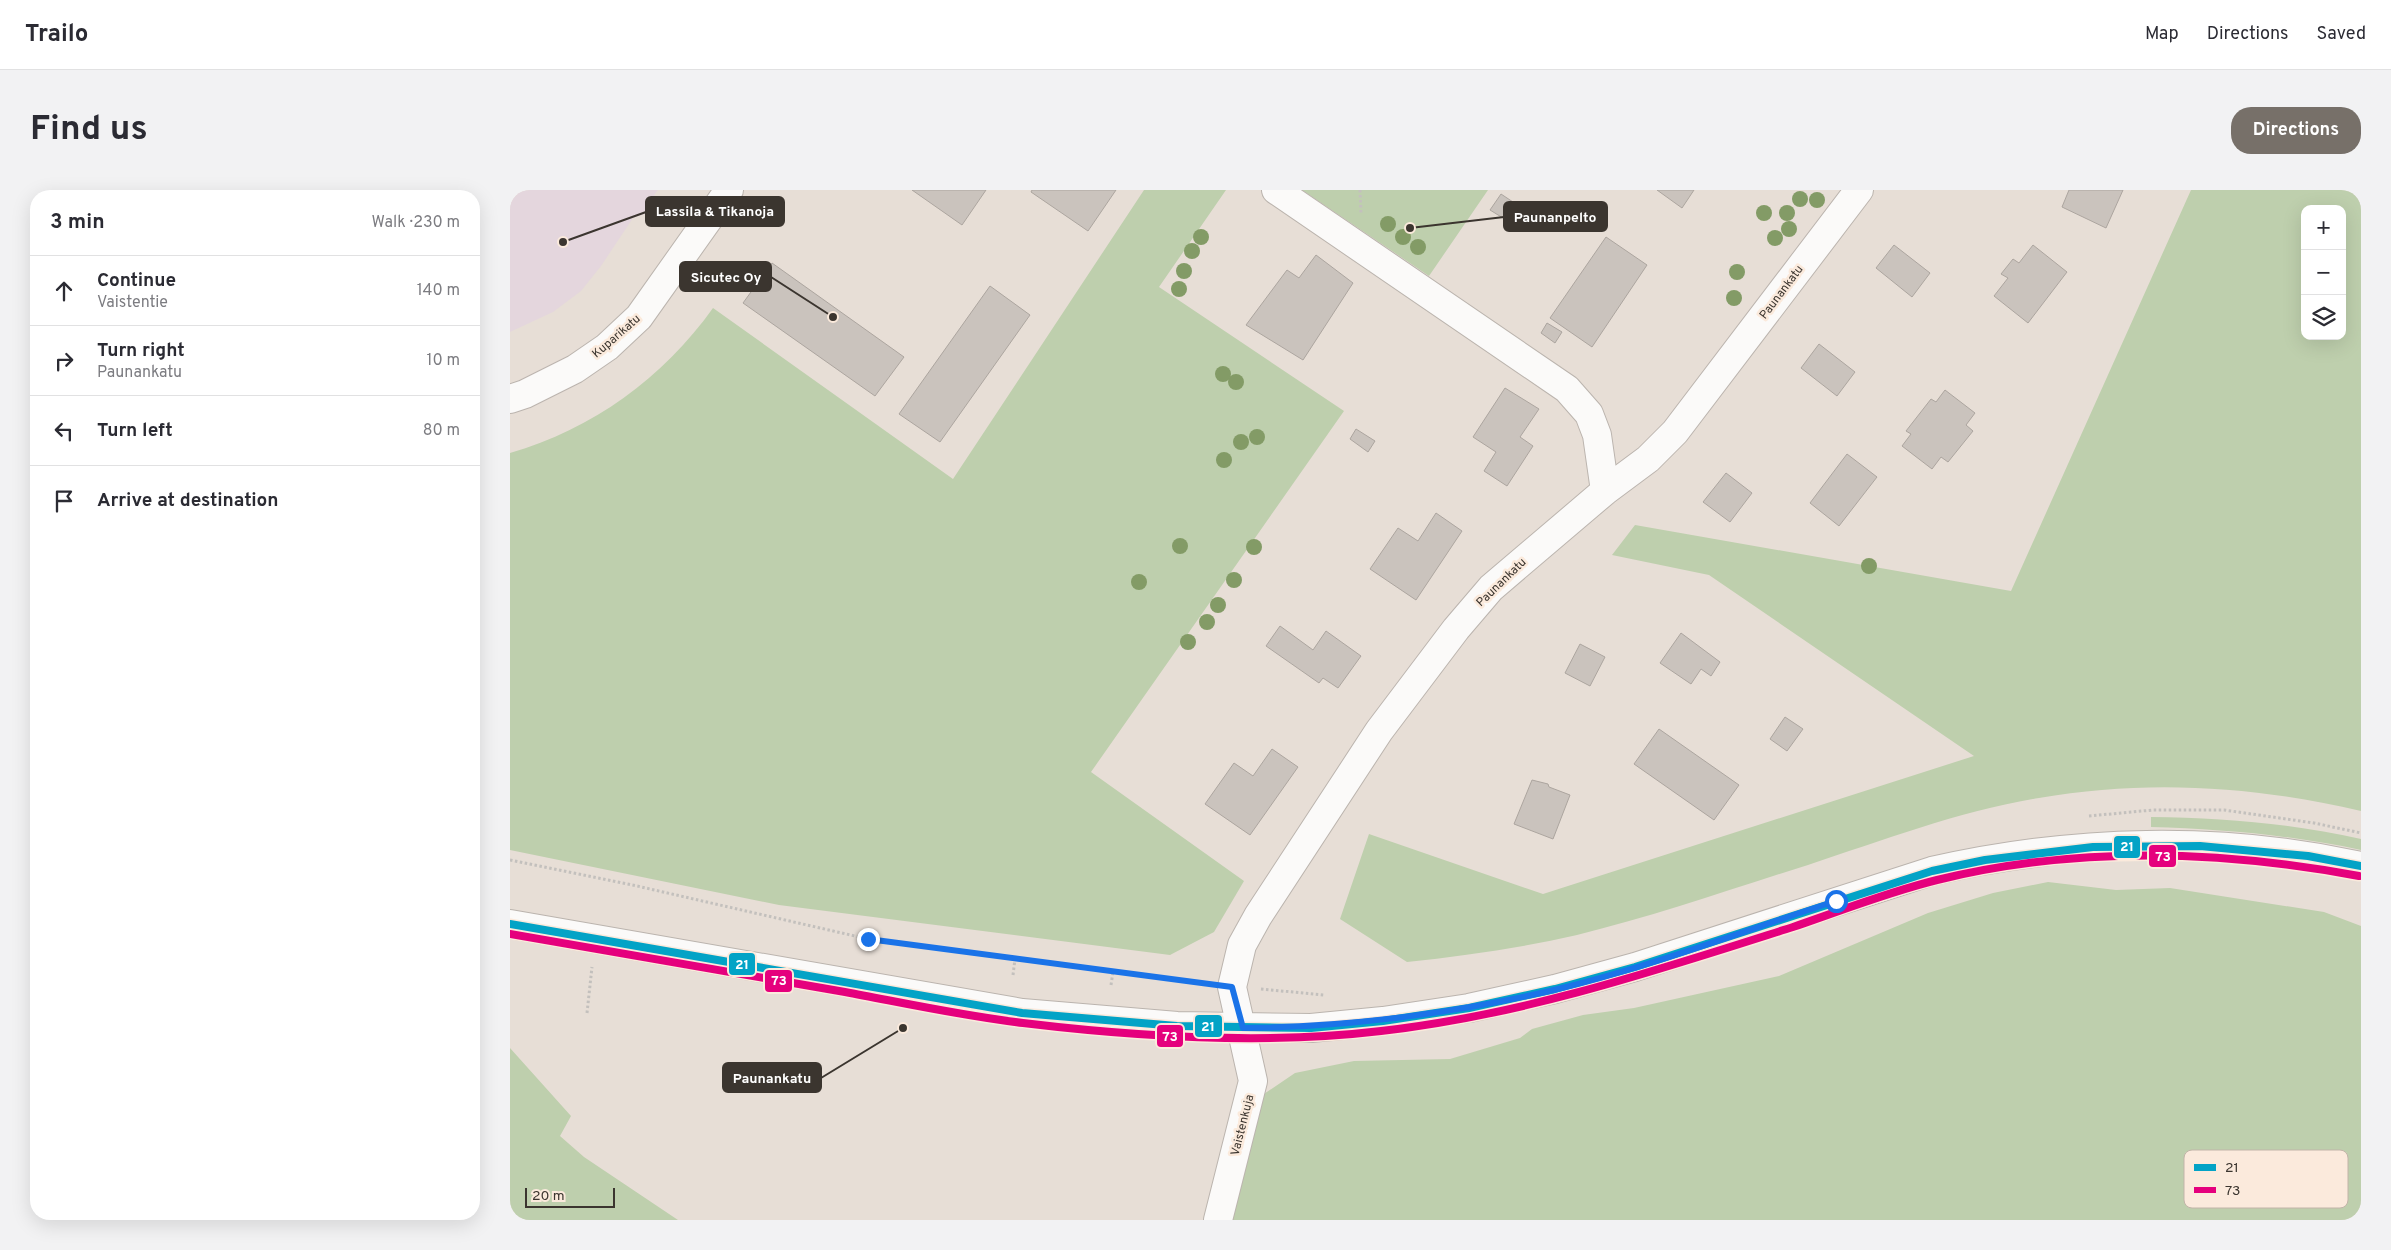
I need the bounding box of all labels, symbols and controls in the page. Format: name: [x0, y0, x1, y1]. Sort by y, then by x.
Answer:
text: Trailo: [25, 20, 88, 50]
text: Map: [2145, 23, 2179, 46]
text: Directions: [2207, 23, 2289, 46]
text: Saved: [2317, 23, 2366, 46]
button: Directions: [2231, 107, 2361, 154]
text: Find us: [30, 108, 148, 152]
callout: Lassila & Tikanoja: [646, 197, 784, 226]
callout: Paunanpelto: [1504, 202, 1607, 231]
text: Lassila & Tikanoja: [656, 204, 774, 221]
map controls: [2301, 205, 2346, 340]
button: +: [2301, 205, 2346, 250]
text: 3 min: [50, 209, 105, 236]
text: Paunanpelto: [1514, 210, 1596, 227]
text: Walk · 230 m: [371, 213, 460, 233]
button: −: [2301, 250, 2346, 295]
callout: Sicutec Oy: [680, 262, 771, 291]
street label: Paunankatu: [1756, 262, 1807, 323]
text: Continue: [97, 269, 176, 293]
text: Sicutec Oy: [691, 270, 761, 287]
icon: ahead: [50, 277, 78, 305]
text: 140 m: [417, 281, 460, 301]
text: Vaistentie: [97, 293, 168, 313]
button: layers: [2301, 295, 2346, 340]
street label: Kuparikatu: [589, 311, 644, 362]
text: Turn right: [97, 339, 185, 363]
icon: right: [50, 347, 78, 375]
text: 10 m: [426, 351, 460, 371]
text: Paunankatu: [97, 363, 182, 383]
icon: left: [50, 417, 78, 445]
text: Turn left: [97, 419, 173, 443]
text: 80 m: [423, 421, 460, 441]
icon: arrive: [50, 487, 78, 515]
text: Arrive at destination: [97, 489, 278, 513]
street label: Paunankatu: [1473, 555, 1530, 611]
line badge: 21: [2113, 835, 2141, 859]
text: 21: [2120, 839, 2134, 856]
line badge: 73: [2148, 844, 2177, 868]
text: 73: [2155, 849, 2171, 866]
route start: [1825, 890, 1848, 913]
route end: [857, 928, 880, 951]
line badge: 21: [728, 952, 756, 976]
text: 21: [735, 957, 749, 974]
line badge: 73: [764, 969, 793, 993]
text: 73: [771, 973, 787, 990]
line badge: 21: [1194, 1014, 1223, 1038]
text: 21: [1201, 1019, 1215, 1036]
line badge: 73: [1156, 1024, 1184, 1048]
text: 73: [1162, 1029, 1178, 1046]
callout: Paunankatu: [723, 1063, 821, 1092]
text: Paunankatu: [733, 1071, 811, 1088]
street label: Vaistenkuja: [1228, 1093, 1258, 1157]
legend: [2184, 1150, 2348, 1208]
text: 21: [2225, 1160, 2239, 1177]
text: 73: [2225, 1183, 2241, 1200]
scale bar: [525, 1185, 615, 1208]
text: 20 m: [532, 1188, 565, 1205]

